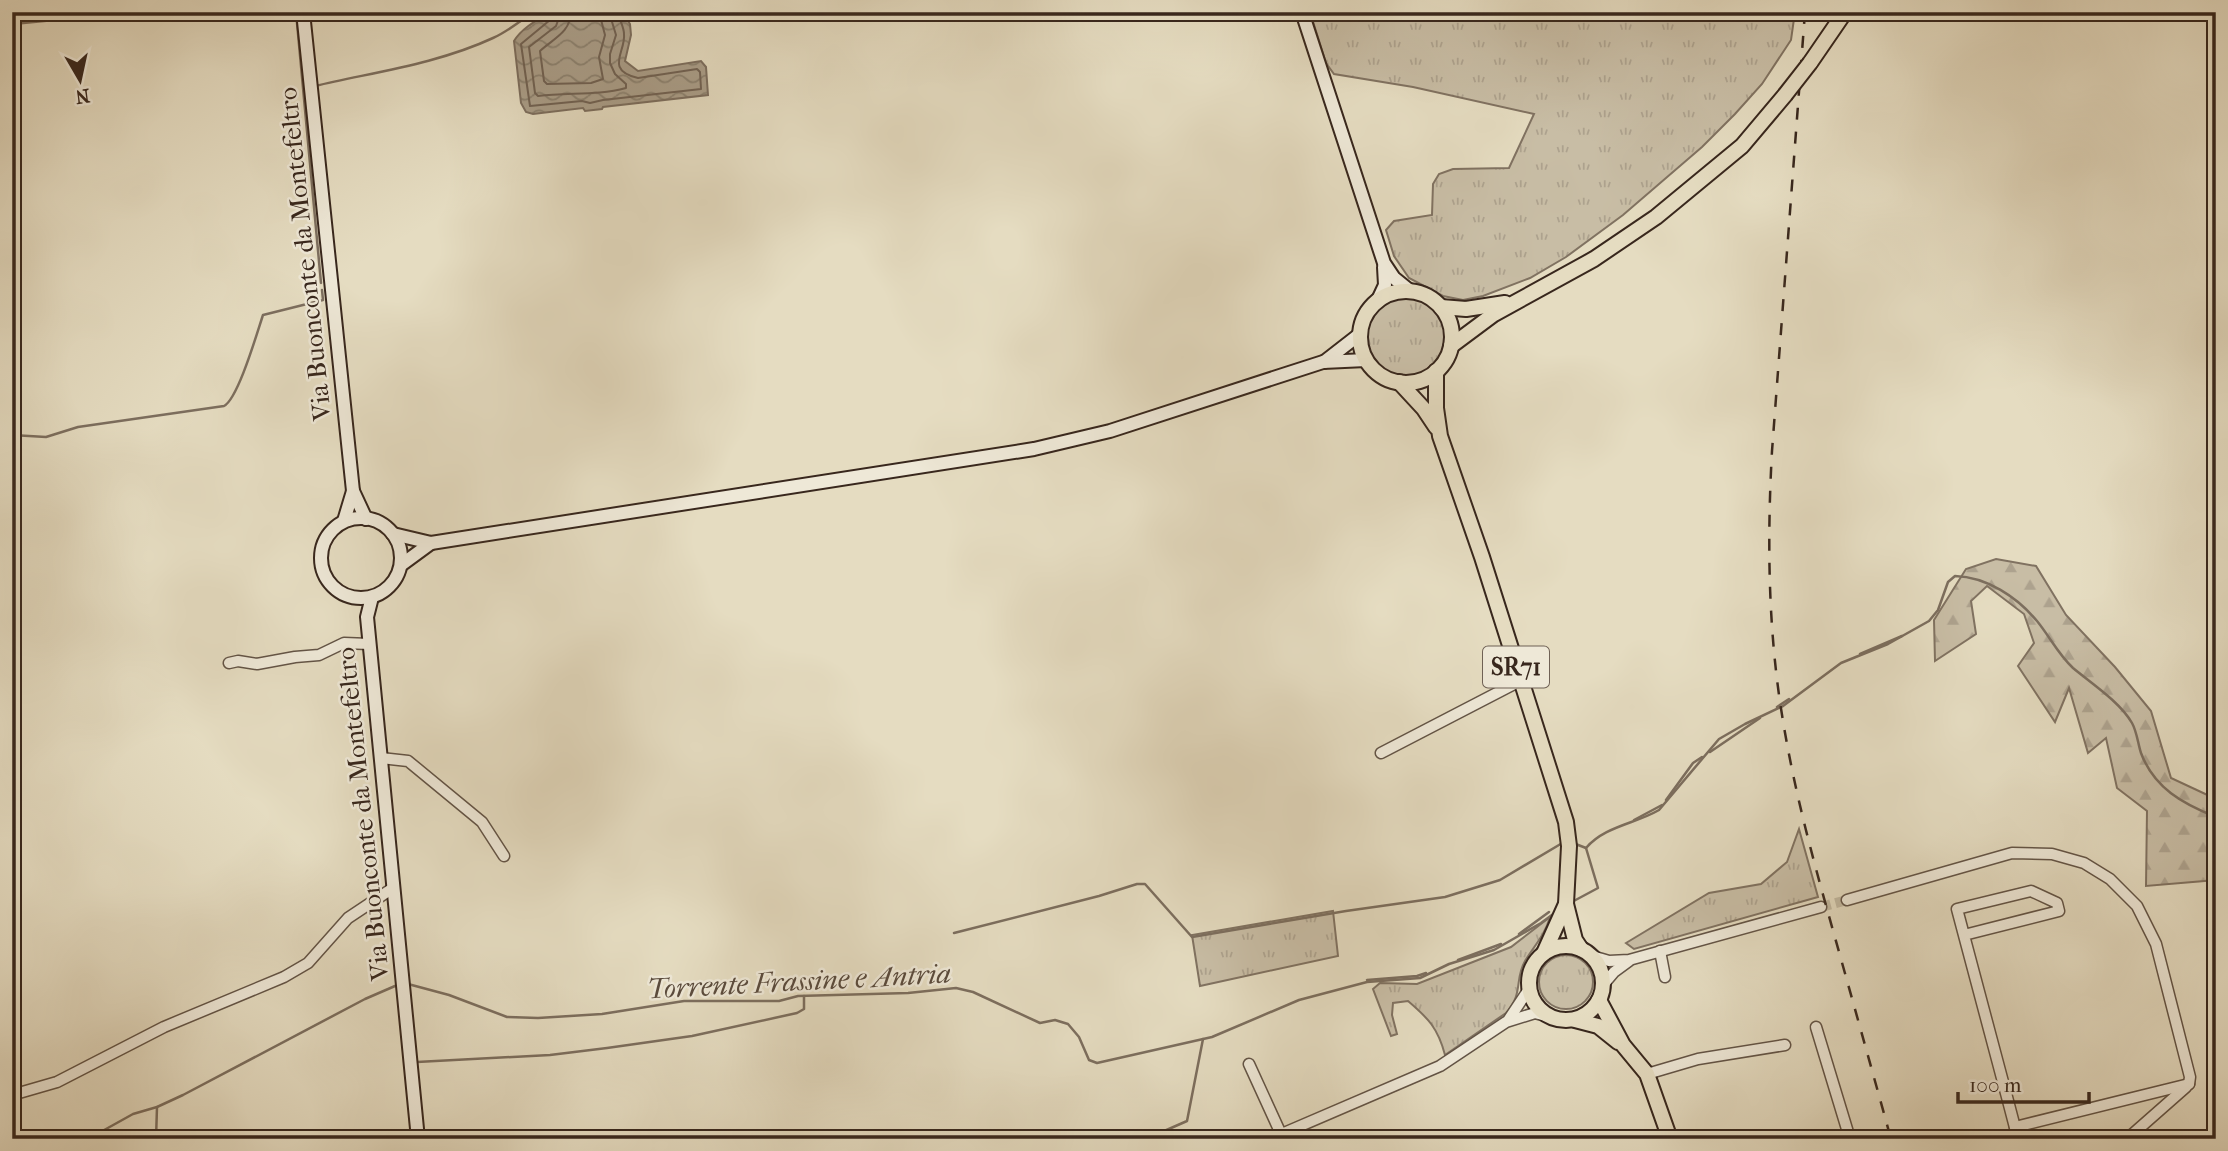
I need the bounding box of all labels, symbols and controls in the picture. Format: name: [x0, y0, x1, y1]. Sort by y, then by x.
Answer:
north arrow: [46, 46, 116, 116]
text: N: [73, 84, 91, 108]
street label: Via Buonconte da Montefeltro: [272, 86, 338, 423]
street label: Via Buonconte da Montefeltro: [330, 646, 396, 983]
road number: SR71: [1483, 646, 1549, 688]
water label: Torrente Frassine e Antria: [646, 957, 952, 1005]
scale bar: [1958, 1060, 2090, 1104]
text: 100 m: [1969, 1073, 2022, 1097]

